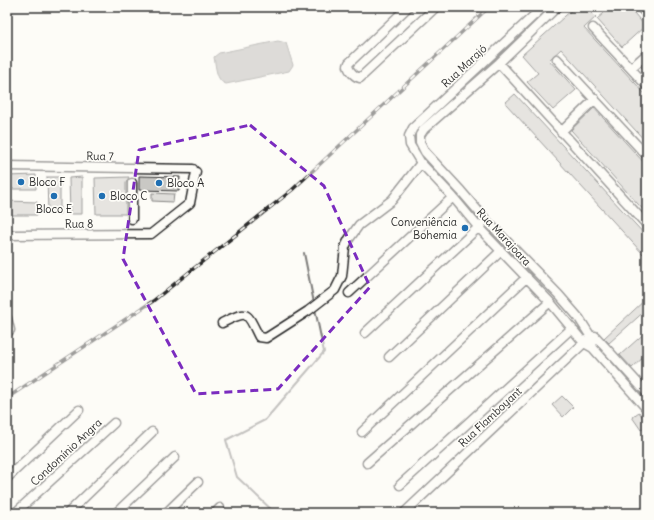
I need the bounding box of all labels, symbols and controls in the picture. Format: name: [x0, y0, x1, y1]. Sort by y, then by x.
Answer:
street label: Rua Marajó: [439, 42, 489, 90]
street label: Rua 7: [86, 149, 115, 163]
place label: Bloco F: [29, 175, 65, 189]
place label: Bloco A: [167, 176, 204, 190]
marker: Bloco F: [16, 177, 26, 187]
marker: Bloco A: [154, 178, 164, 188]
place label: Bloco C: [110, 189, 147, 203]
marker: Bloco E: [49, 191, 59, 201]
marker: Bloco C: [97, 191, 107, 201]
place label: Bloco E: [36, 202, 72, 216]
street label: Rua Marajoara: [474, 205, 534, 269]
place label: Conveniência Bohemia: [391, 215, 457, 242]
street label: Rua 8: [65, 217, 93, 231]
marker: Conveniência Bohemia: [460, 223, 470, 233]
street label: Rua Flamboyant: [455, 384, 525, 450]
street label: Condomínio Angra: [27, 415, 105, 489]

